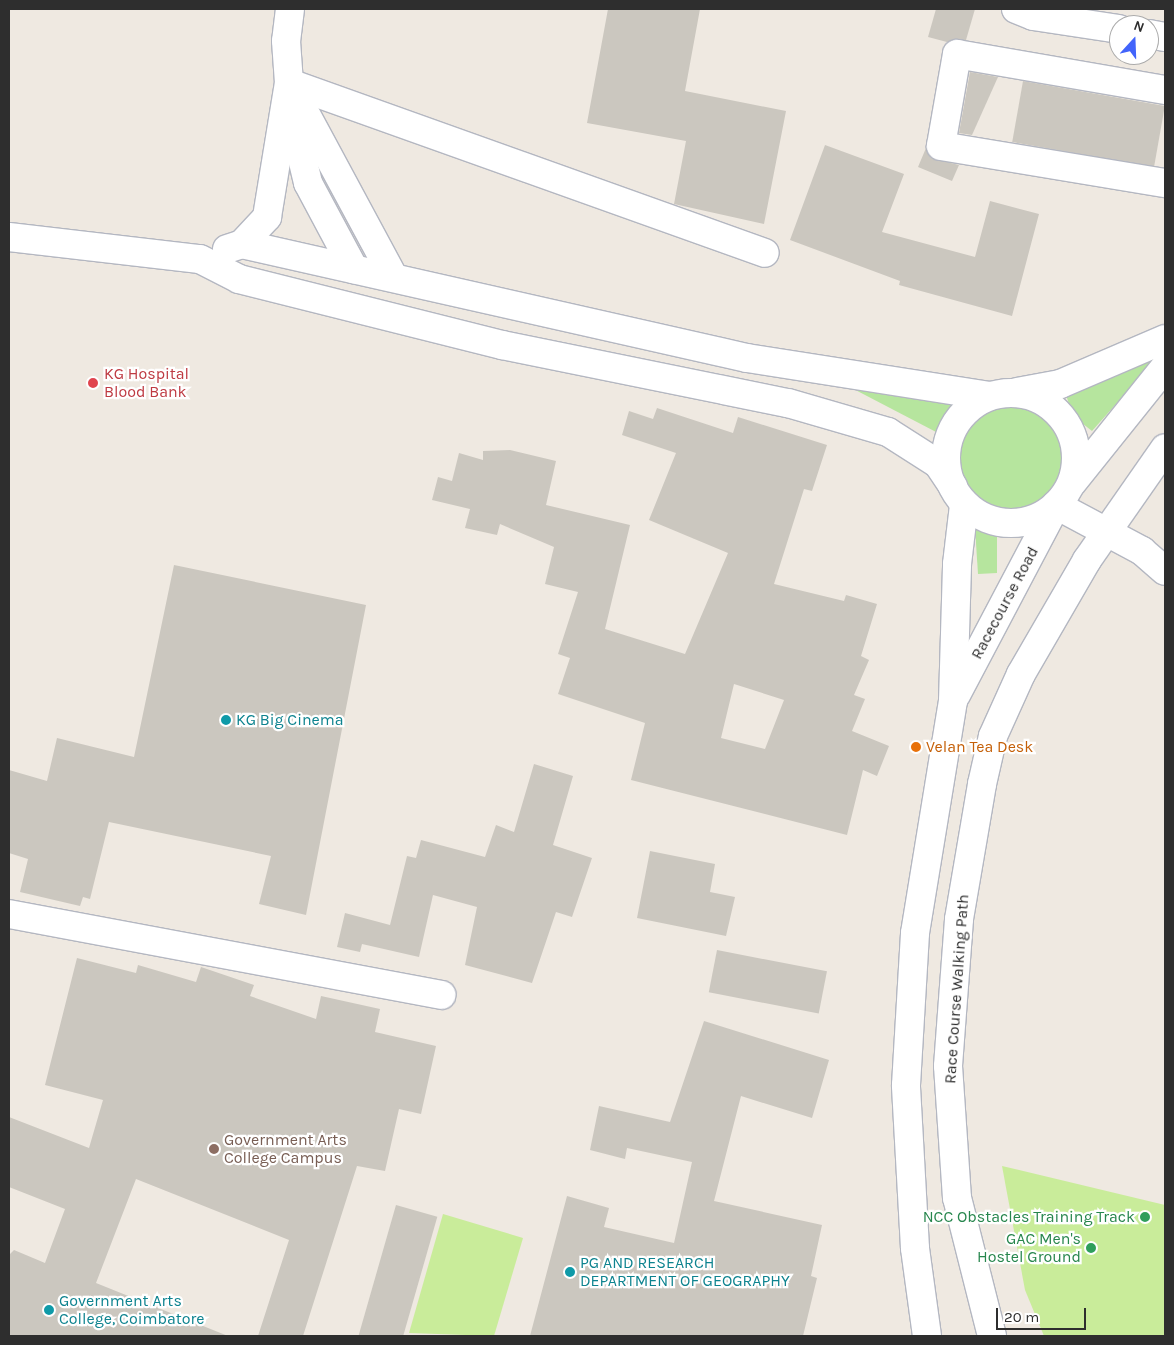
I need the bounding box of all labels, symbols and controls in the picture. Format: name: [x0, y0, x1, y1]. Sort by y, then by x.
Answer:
north arrow: [1109, 15, 1159, 65]
text: N: [1131, 17, 1147, 36]
place label: KG Hospital Blood Bank: [104, 364, 189, 402]
marker: KG Hospital Blood Bank: [86, 376, 100, 390]
street label: Racecourse Road: [967, 543, 1043, 663]
place label: KG Big Cinema: [236, 710, 344, 730]
marker: KG Big Cinema: [220, 714, 232, 726]
place label: Velan Tea Desk: [926, 737, 1033, 757]
marker: Velan Tea Desk: [910, 741, 922, 753]
street label: Race Course Walking Path: [941, 894, 973, 1084]
place label: Government Arts College Campus: [224, 1130, 347, 1168]
marker: Government Arts College Campus: [208, 1143, 220, 1155]
place label: NCC Obstacles Training Track: [923, 1207, 1135, 1227]
marker: NCC Obstacles Training Track: [1139, 1211, 1151, 1223]
place label: GAC Men's Hostel Ground: [977, 1229, 1081, 1267]
marker: GAC Men's Hostel Ground: [1085, 1242, 1097, 1254]
place label: PG AND RESEARCH DEPARTMENT OF GEOGRAPHY: [580, 1253, 790, 1291]
marker: PG AND RESEARCH DEPARTMENT OF GEOGRAPHY: [564, 1266, 576, 1278]
place label: Government Arts College, Coimbatore: [59, 1291, 204, 1329]
scale bar: [999, 1298, 1089, 1330]
marker: Government Arts College, Coimbatore: [43, 1304, 55, 1316]
text: 20 m: [1004, 1308, 1039, 1326]

